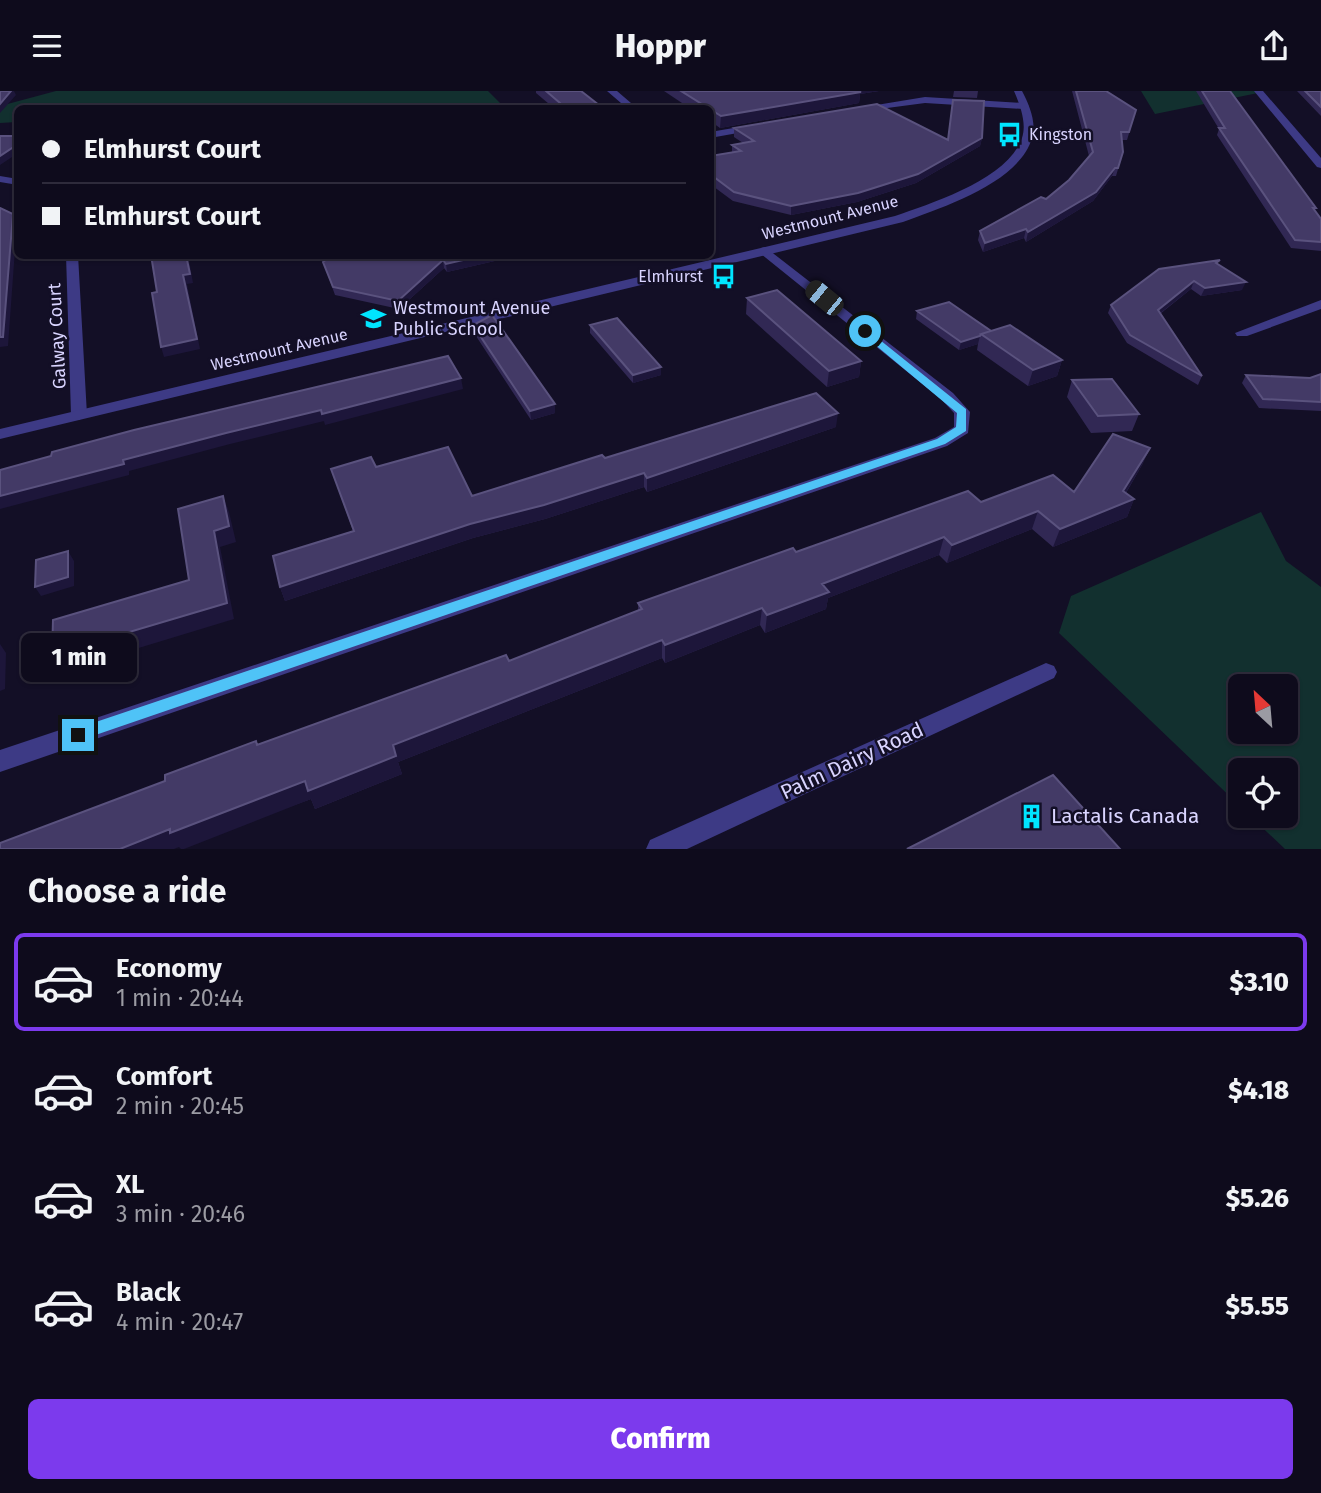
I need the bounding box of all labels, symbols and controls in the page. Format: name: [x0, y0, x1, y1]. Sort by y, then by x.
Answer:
icon: menu: [28, 27, 66, 65]
text: Hoppr: [615, 27, 706, 65]
icon: share: [1255, 27, 1293, 65]
bus stop icon: Kingston: [995, 120, 1023, 148]
place label: Kingston: [1029, 125, 1092, 144]
text: Elmhurst Court: [84, 134, 261, 165]
street label: Westmount Avenue: [760, 191, 900, 244]
text: Elmhurst Court: [84, 201, 261, 232]
bus stop icon: Elmhurst: [709, 262, 737, 290]
place label: Elmhurst: [638, 267, 703, 286]
car: [802, 277, 847, 319]
street label: Galway Court: [43, 282, 71, 390]
place label: Westmount Avenue Public School: [393, 297, 550, 340]
school or university icon: Westmount Avenue Public School: [359, 304, 387, 332]
route start: [849, 315, 881, 347]
street label: Westmount Avenue: [209, 324, 349, 374]
callout: 1 min: [20, 633, 136, 683]
text: 1 min: [51, 643, 107, 671]
north arrow: [1228, 674, 1298, 744]
map controls: [1228, 674, 1298, 828]
street label: Palm Dairy Road: [776, 716, 928, 806]
route end: [62, 719, 94, 751]
button: locate: [1228, 758, 1298, 828]
building icon: Lactalis Canada: [1017, 802, 1045, 830]
place label: Lactalis Canada: [1051, 803, 1200, 829]
text: Choose a ride: [28, 872, 226, 910]
icon: car: [32, 951, 95, 1014]
text: Economy: [116, 953, 222, 984]
text: $3.10: [1230, 967, 1289, 998]
text: 1 min · 20:44: [116, 984, 244, 1012]
icon: car: [32, 1059, 95, 1122]
text: Comfort: [116, 1061, 212, 1092]
text: $4.18: [1228, 1075, 1289, 1106]
text: 2 min · 20:45: [116, 1092, 244, 1120]
icon: car: [32, 1167, 95, 1230]
text: XL: [116, 1169, 144, 1200]
text: $5.26: [1226, 1183, 1289, 1214]
text: 3 min · 20:46: [116, 1200, 245, 1228]
icon: car: [32, 1275, 95, 1338]
text: Black: [116, 1277, 181, 1308]
text: $5.55: [1226, 1291, 1289, 1322]
text: 4 min · 20:47: [116, 1308, 243, 1336]
button: Confirm: [28, 1399, 1293, 1479]

